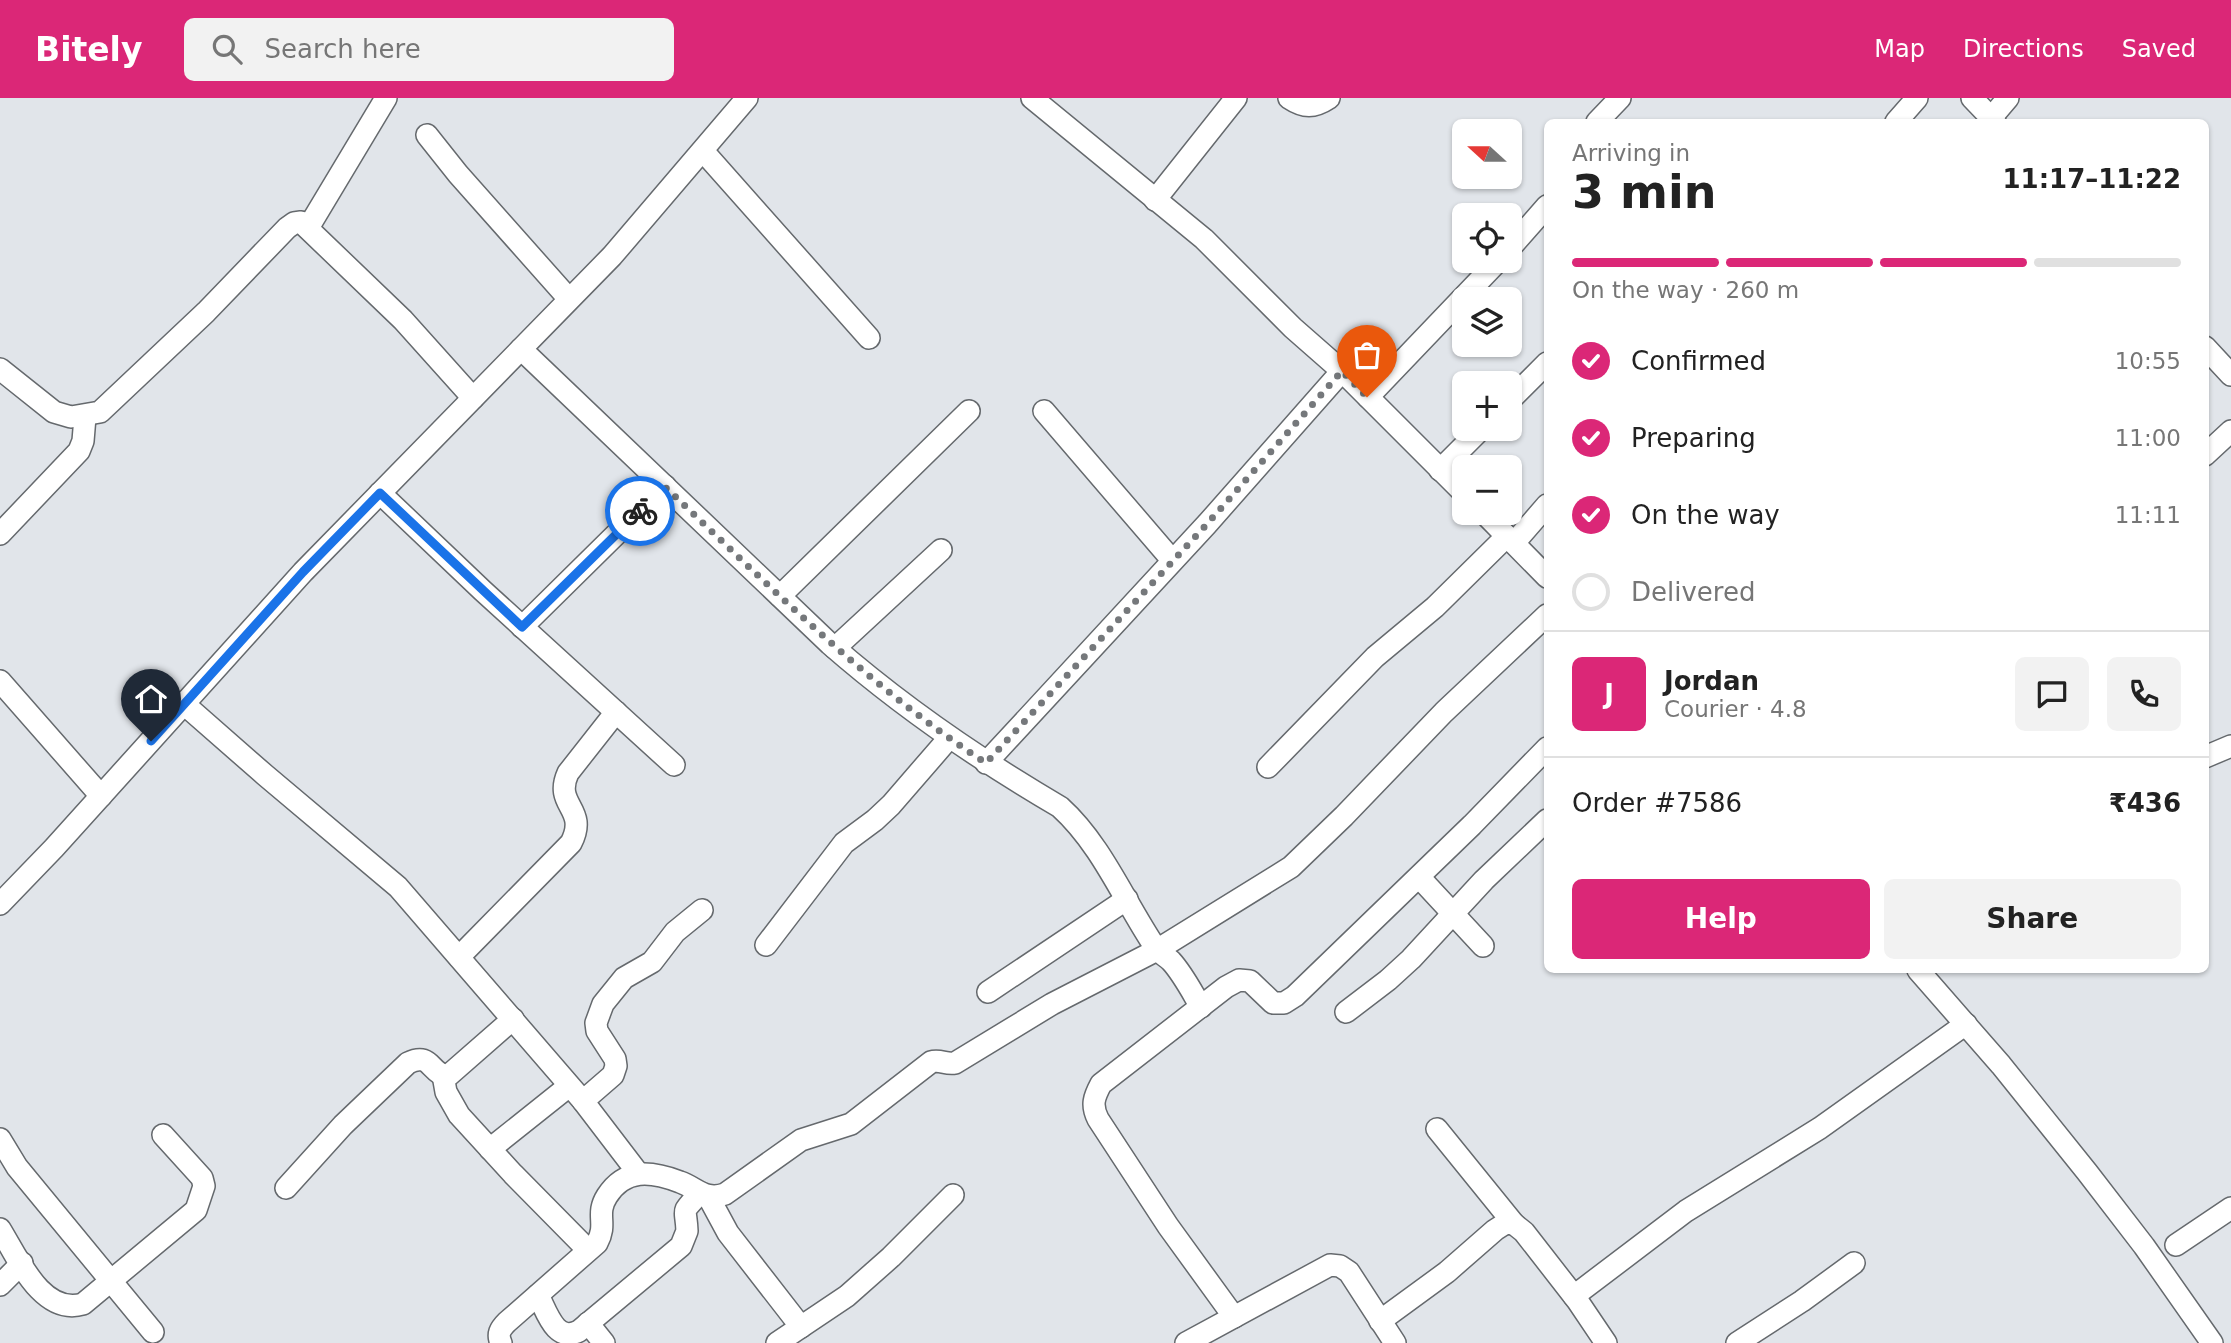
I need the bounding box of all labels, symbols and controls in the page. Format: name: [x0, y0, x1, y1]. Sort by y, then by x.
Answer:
search box: [184, 18, 674, 81]
text: Bitely: [35, 30, 142, 69]
icon: search: [208, 30, 246, 68]
text: Search here: [264, 34, 421, 64]
text: Map: [1874, 35, 1925, 63]
text: Directions: [1963, 35, 2084, 63]
text: Saved: [2122, 35, 2196, 63]
north arrow: [1452, 119, 1522, 189]
map controls: [1452, 119, 1522, 525]
text: Arriving in: [1572, 140, 1690, 166]
text: 11:17–11:22: [2002, 164, 2181, 194]
text: 3 min: [1572, 165, 1716, 219]
button: locate: [1452, 203, 1522, 273]
text: On the way · 260 m: [1572, 277, 1799, 303]
button: layers: [1452, 287, 1522, 357]
pin: [1337, 325, 1397, 397]
icon: bag: [1348, 336, 1386, 374]
icon: check: [1572, 342, 1610, 380]
text: Confirmed: [1631, 346, 1766, 376]
text: 10:55: [2115, 348, 2181, 374]
button: +: [1452, 371, 1522, 441]
icon: check: [1572, 419, 1610, 457]
text: Preparing: [1631, 423, 1756, 453]
text: 11:00: [2115, 425, 2181, 451]
button: −: [1452, 455, 1522, 525]
courier: [605, 476, 675, 546]
icon: bike: [621, 492, 659, 530]
icon: check: [1572, 496, 1610, 534]
text: On the way: [1631, 500, 1780, 530]
text: 11:11: [2115, 502, 2181, 528]
text: Delivered: [1631, 577, 1755, 607]
button: chat: [2015, 657, 2089, 731]
button: phone: [2107, 657, 2181, 731]
text: Jordan: [1664, 666, 1759, 696]
pin: [121, 669, 181, 741]
text: J: [1604, 679, 1614, 709]
icon: home: [132, 680, 170, 718]
text: Courier · 4.8: [1664, 696, 1807, 722]
text: Order #7586: [1572, 788, 1742, 818]
text: ₹436: [2109, 788, 2181, 818]
button: Help: [1572, 879, 1870, 959]
button: Share: [1884, 879, 2181, 959]

